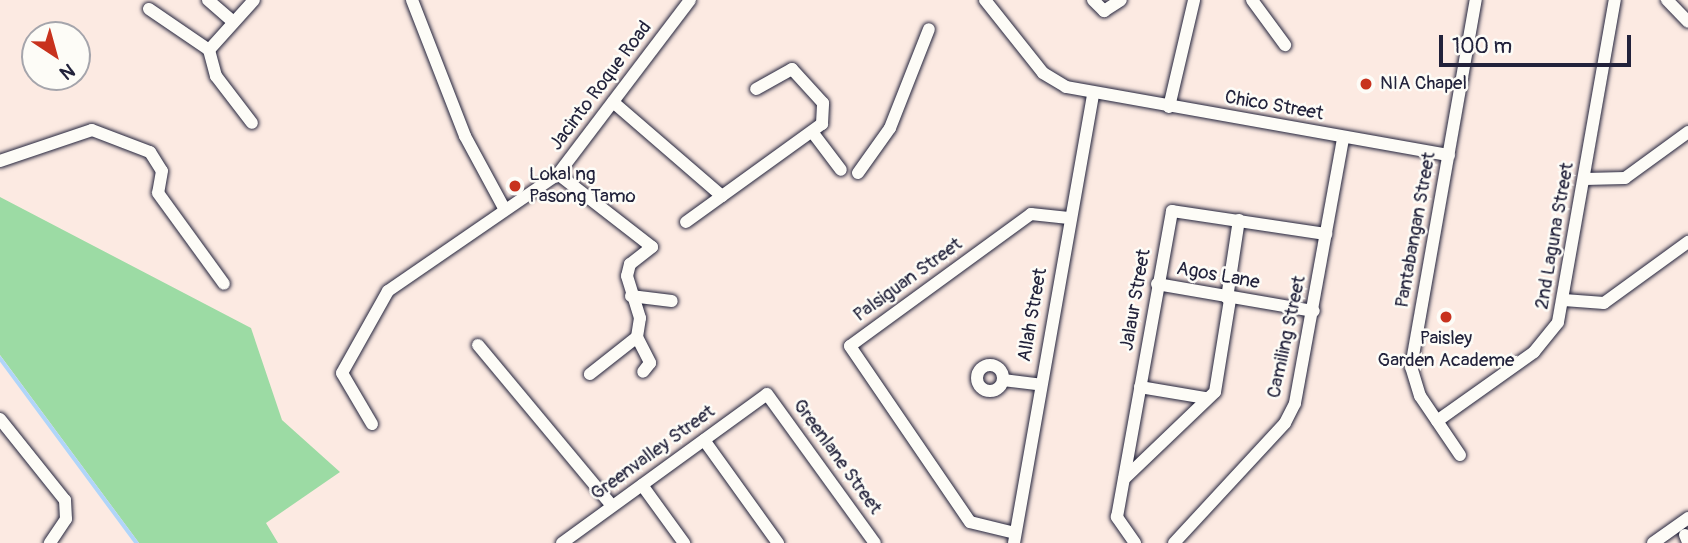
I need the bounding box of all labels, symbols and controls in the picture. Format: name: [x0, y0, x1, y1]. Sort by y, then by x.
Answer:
street label: Jacinto Roque Road: [545, 17, 657, 155]
north arrow: [21, 21, 91, 91]
scale bar: [1443, 21, 1636, 65]
text: 100 m: [1452, 33, 1512, 60]
text: N: [55, 58, 79, 85]
place label: NIA Chapel: [1380, 73, 1467, 95]
marker: NIA Chapel: [1358, 76, 1374, 92]
street label: Chico Street: [1223, 86, 1325, 126]
street label: Pantabangan Street: [1391, 150, 1441, 310]
street label: 2nd Laguna Street: [1531, 161, 1579, 311]
place label: Lokal ng Pasong Tamo: [529, 164, 636, 208]
marker: Lokal ng Pasong Tamo: [507, 178, 523, 194]
street label: Palsiguan Street: [849, 233, 967, 327]
street label: Jalaur Street: [1116, 247, 1156, 353]
street label: Agos Lane: [1175, 257, 1261, 295]
street label: Allah Street: [1014, 266, 1052, 364]
street label: Camiling Street: [1263, 274, 1311, 400]
marker: Paisley Garden Academe: [1438, 309, 1454, 325]
place label: Paisley Garden Academe: [1378, 328, 1514, 372]
street label: Greenlane Street: [788, 395, 886, 519]
street label: Greenvalley Street: [587, 400, 719, 506]

